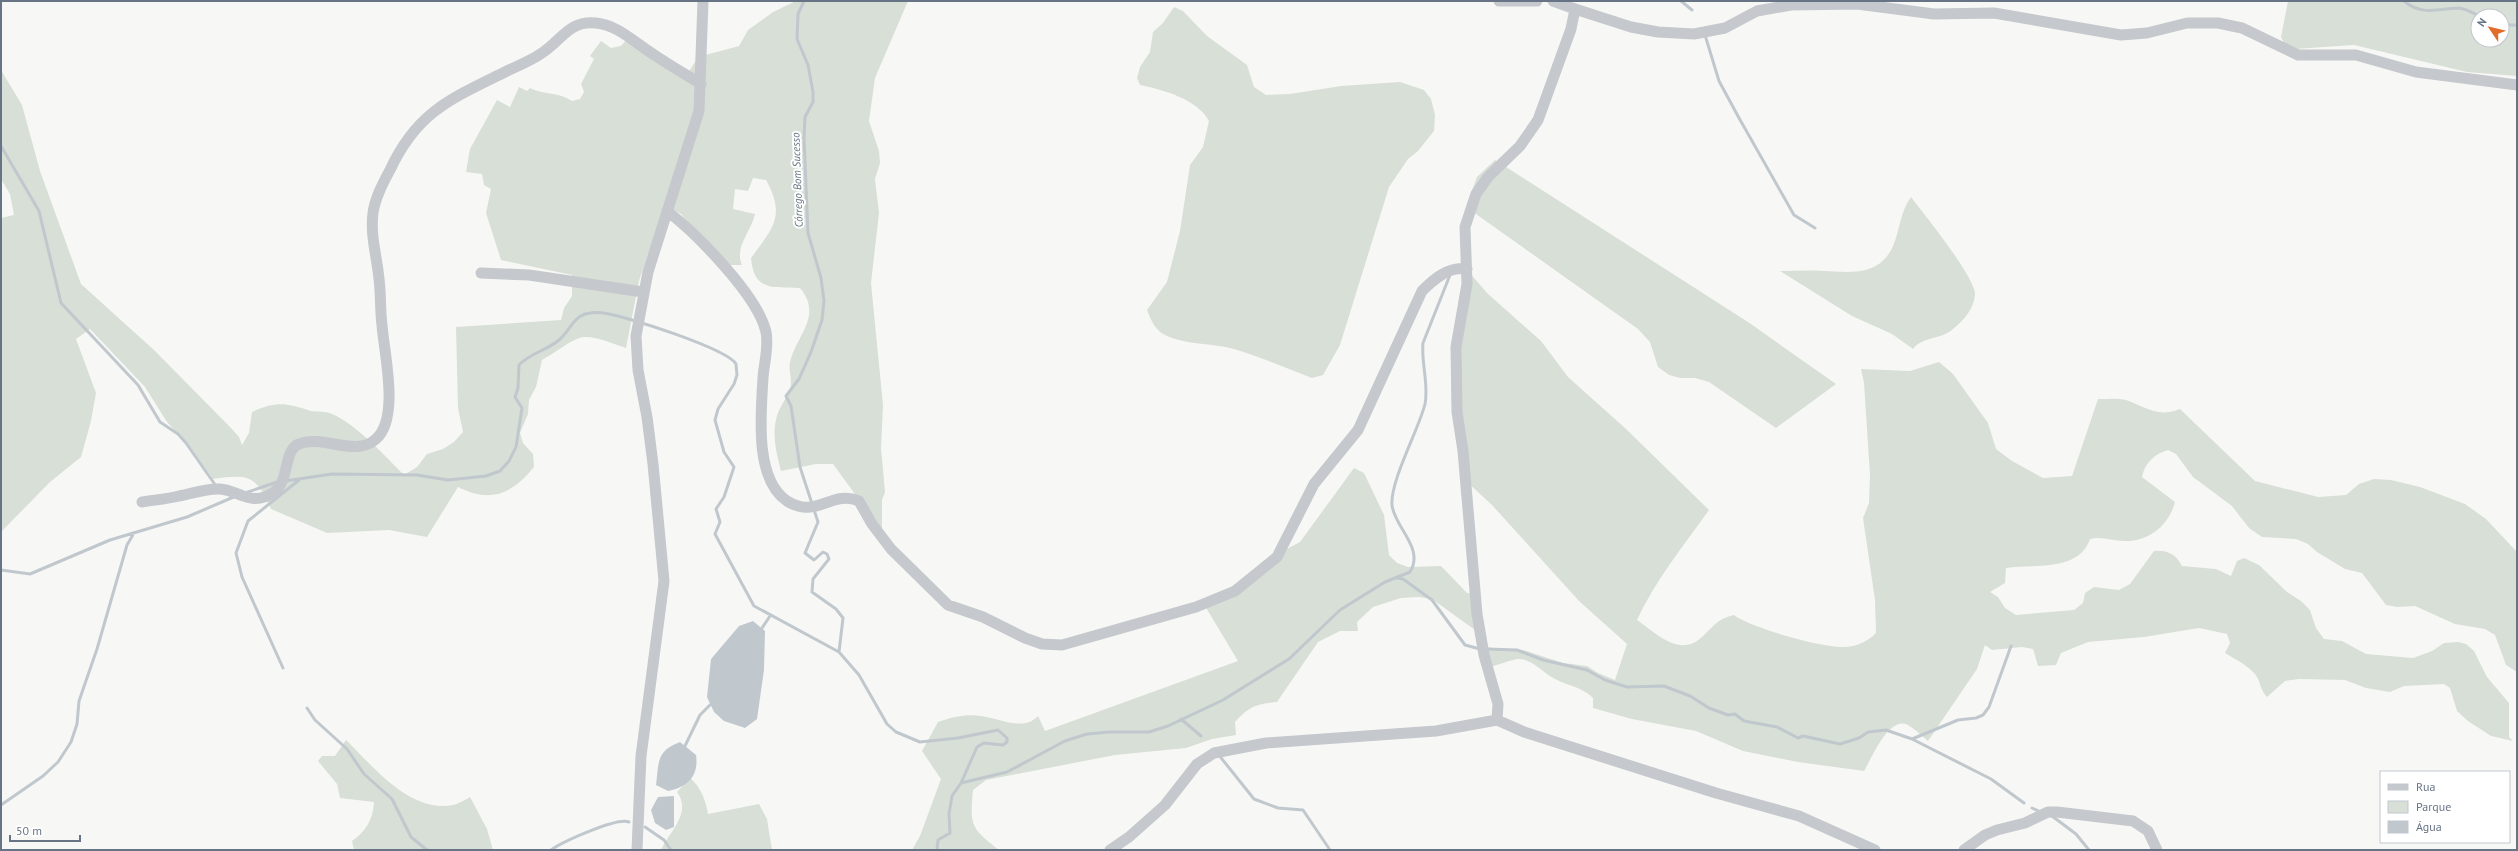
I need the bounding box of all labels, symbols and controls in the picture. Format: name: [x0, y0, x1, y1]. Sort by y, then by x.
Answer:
north arrow: [2470, 8, 2510, 48]
text: N: [2474, 15, 2490, 29]
water label: Córrego Bom Sucesso: [788, 132, 806, 228]
legend: [2380, 771, 2510, 843]
text: Rua: [2416, 779, 2435, 794]
text: Parque: [2416, 799, 2451, 814]
scale bar: [10, 817, 80, 843]
text: Água: [2416, 819, 2442, 834]
text: 50 m: [16, 823, 42, 838]

